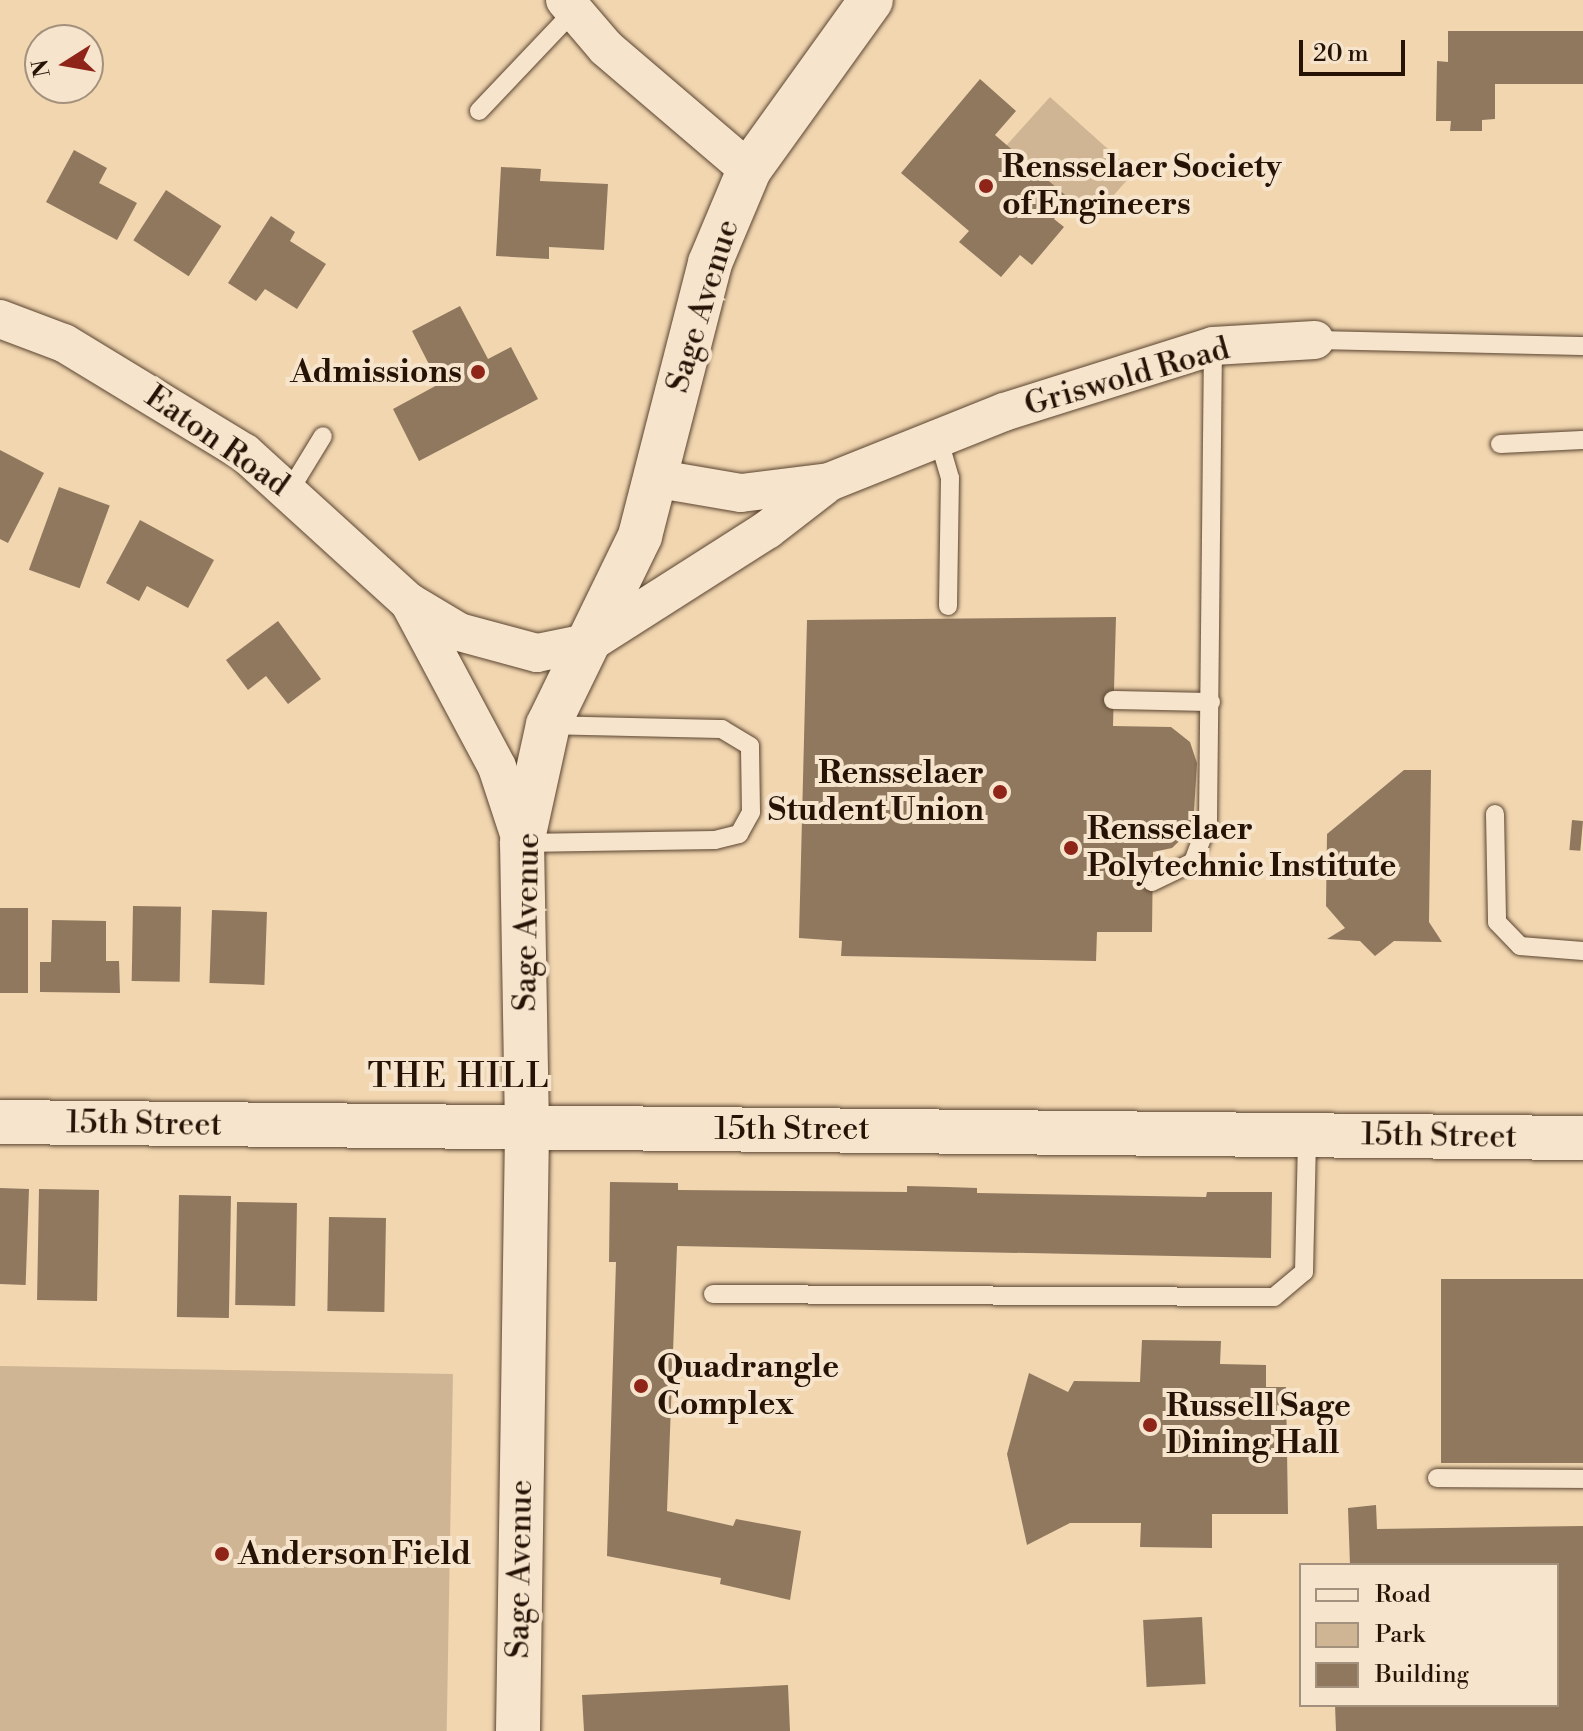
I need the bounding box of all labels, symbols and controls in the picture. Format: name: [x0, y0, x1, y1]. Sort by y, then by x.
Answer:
north arrow: [24, 24, 104, 104]
scale bar: [1303, 24, 1409, 74]
text: 20 m: [1313, 39, 1369, 69]
text: N: [27, 57, 57, 79]
place label: Rensselaer Society of Engineers: [1002, 149, 1281, 224]
marker: Rensselaer Society of Engineers: [977, 177, 995, 195]
street label: Sage Avenue: [658, 215, 748, 397]
street label: Griswold Road: [1020, 329, 1234, 425]
place label: Admissions: [290, 353, 462, 391]
marker: Admissions: [469, 363, 487, 381]
street label: Eaton Road: [138, 377, 296, 505]
place label: Rensselaer Student Union: [768, 755, 984, 830]
marker: Rensselaer Student Union: [991, 783, 1009, 801]
place label: Rensselaer Polytechnic Institute: [1087, 811, 1396, 886]
street label: Sage Avenue: [506, 832, 548, 1012]
marker: Rensselaer Polytechnic Institute: [1062, 839, 1080, 857]
district label: THE HILL: [368, 1058, 550, 1098]
street label: 15th Street: [66, 1103, 222, 1145]
street label: 15th Street: [714, 1110, 870, 1148]
street label: 15th Street: [1361, 1115, 1517, 1157]
place label: Quadrangle Complex: [657, 1349, 839, 1424]
marker: Quadrangle Complex: [632, 1377, 650, 1395]
place label: Russell Sage Dining Hall: [1166, 1388, 1351, 1463]
marker: Russell Sage Dining Hall: [1141, 1416, 1159, 1434]
street label: Sage Avenue: [499, 1479, 541, 1659]
place label: Anderson Field: [238, 1535, 471, 1573]
marker: Anderson Field: [213, 1545, 231, 1563]
legend: [1299, 1563, 1559, 1707]
text: Road: [1375, 1580, 1431, 1610]
text: Park: [1375, 1620, 1425, 1650]
text: Building: [1375, 1660, 1469, 1690]

